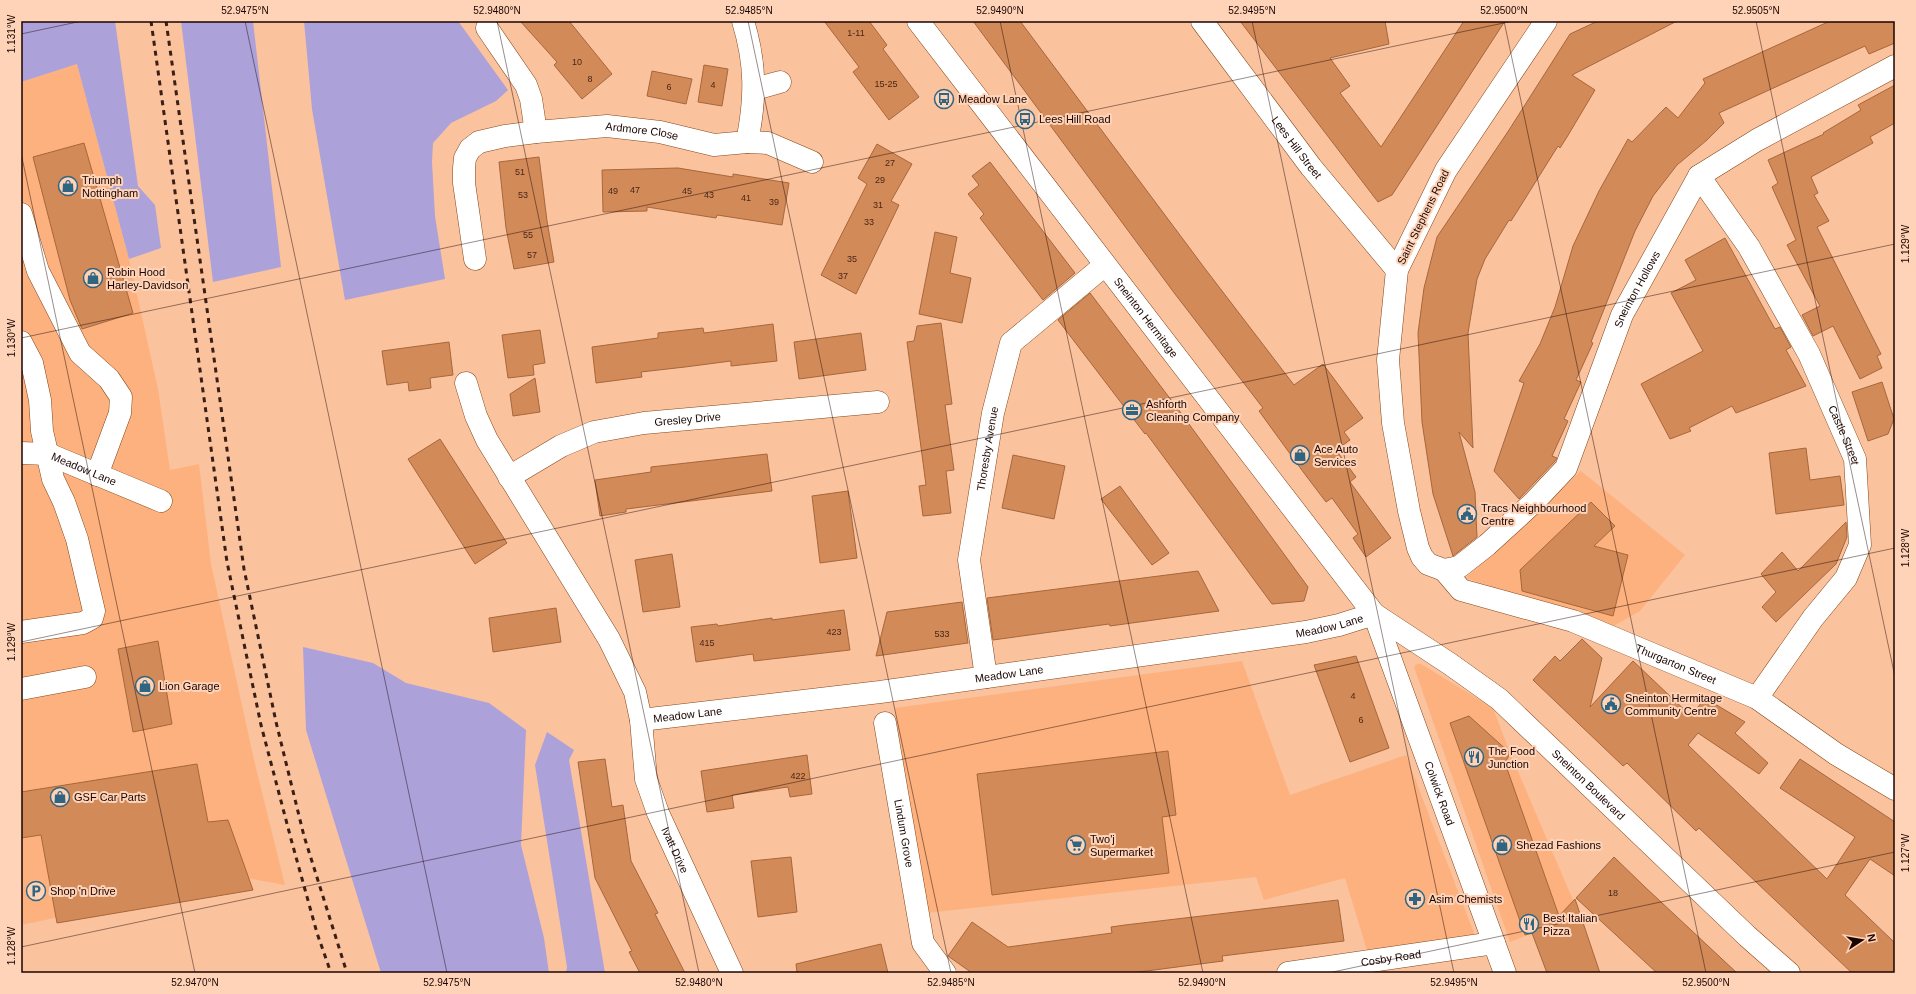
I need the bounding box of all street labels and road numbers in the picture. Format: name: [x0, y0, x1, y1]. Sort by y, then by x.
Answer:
street label: Lees Hill Street: [1269, 114, 1324, 181]
street label: Ardmore Close: [605, 120, 680, 142]
street label: Saint Stephens Road: [1395, 168, 1451, 266]
street label: Sneinton Hollows: [1612, 248, 1662, 329]
street label: Sneinton Hermitage: [1112, 275, 1180, 360]
street label: Castle Street: [1826, 403, 1862, 465]
street label: Thoresby Avenue: [974, 405, 1000, 492]
street label: Gresley Drive: [654, 410, 721, 428]
street label: Meadow Lane: [50, 450, 118, 488]
street label: Meadow Lane: [1295, 612, 1365, 639]
street label: Thurgarton Street: [1634, 642, 1718, 686]
street label: Meadow Lane: [974, 663, 1044, 685]
street label: Meadow Lane: [653, 705, 723, 725]
street label: Sneinton Boulevard: [1550, 747, 1627, 822]
street label: Colwick Road: [1422, 760, 1457, 827]
street label: Lindum Grove: [892, 798, 916, 868]
street label: Ivatt Drive: [659, 825, 691, 875]
street label: Cosby Road: [1360, 948, 1422, 968]

